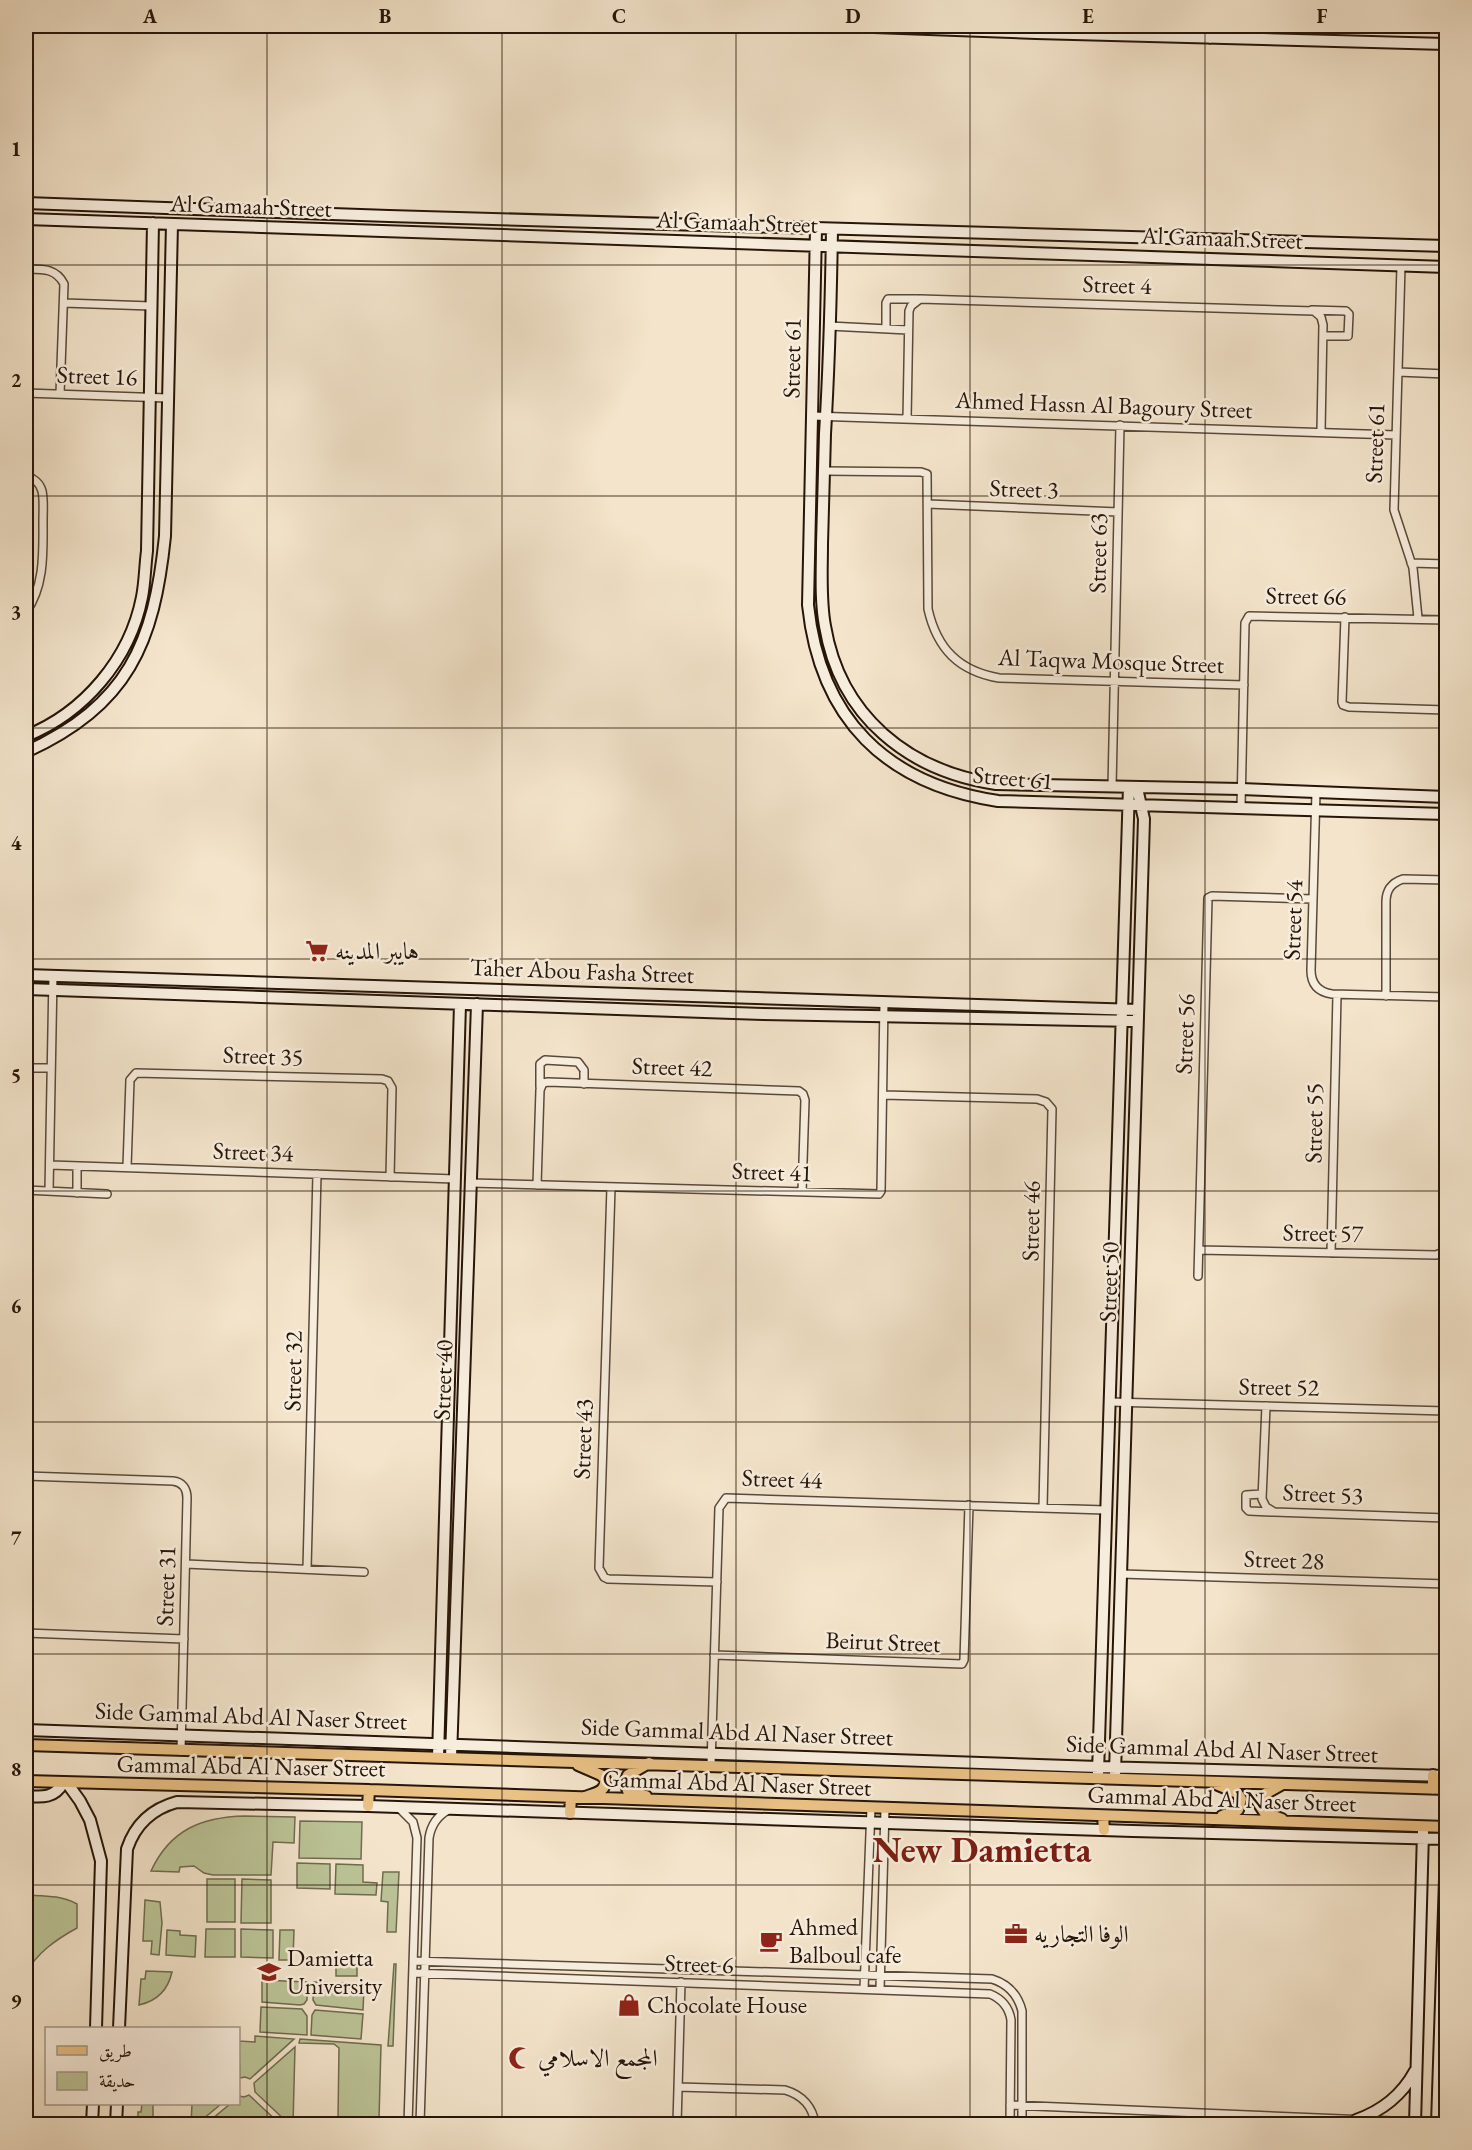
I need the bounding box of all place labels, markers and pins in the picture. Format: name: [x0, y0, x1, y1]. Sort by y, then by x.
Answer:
place label: هايبر المدينه: [335, 935, 419, 966]
supermarket icon: هايبر المدينه: [304, 938, 330, 964]
place label: Ahmed Balboul cafe: [788, 1911, 901, 1970]
place label: الوفا التجاريه: [1034, 1918, 1129, 1949]
office icon: الوفا التجاريه: [1003, 1921, 1029, 1947]
cafe icon: Ahmed Balboul cafe: [758, 1928, 784, 1954]
place label: Damietta University: [287, 1942, 383, 2001]
school or university icon: Damietta University: [256, 1959, 282, 1985]
place label: Chocolate House: [647, 1989, 807, 2020]
shop icon: Chocolate House: [616, 1992, 642, 2018]
place label: المجمع الاسلامي: [538, 2042, 658, 2080]
mosque icon: المجمع الاسلامي: [507, 2045, 533, 2071]

